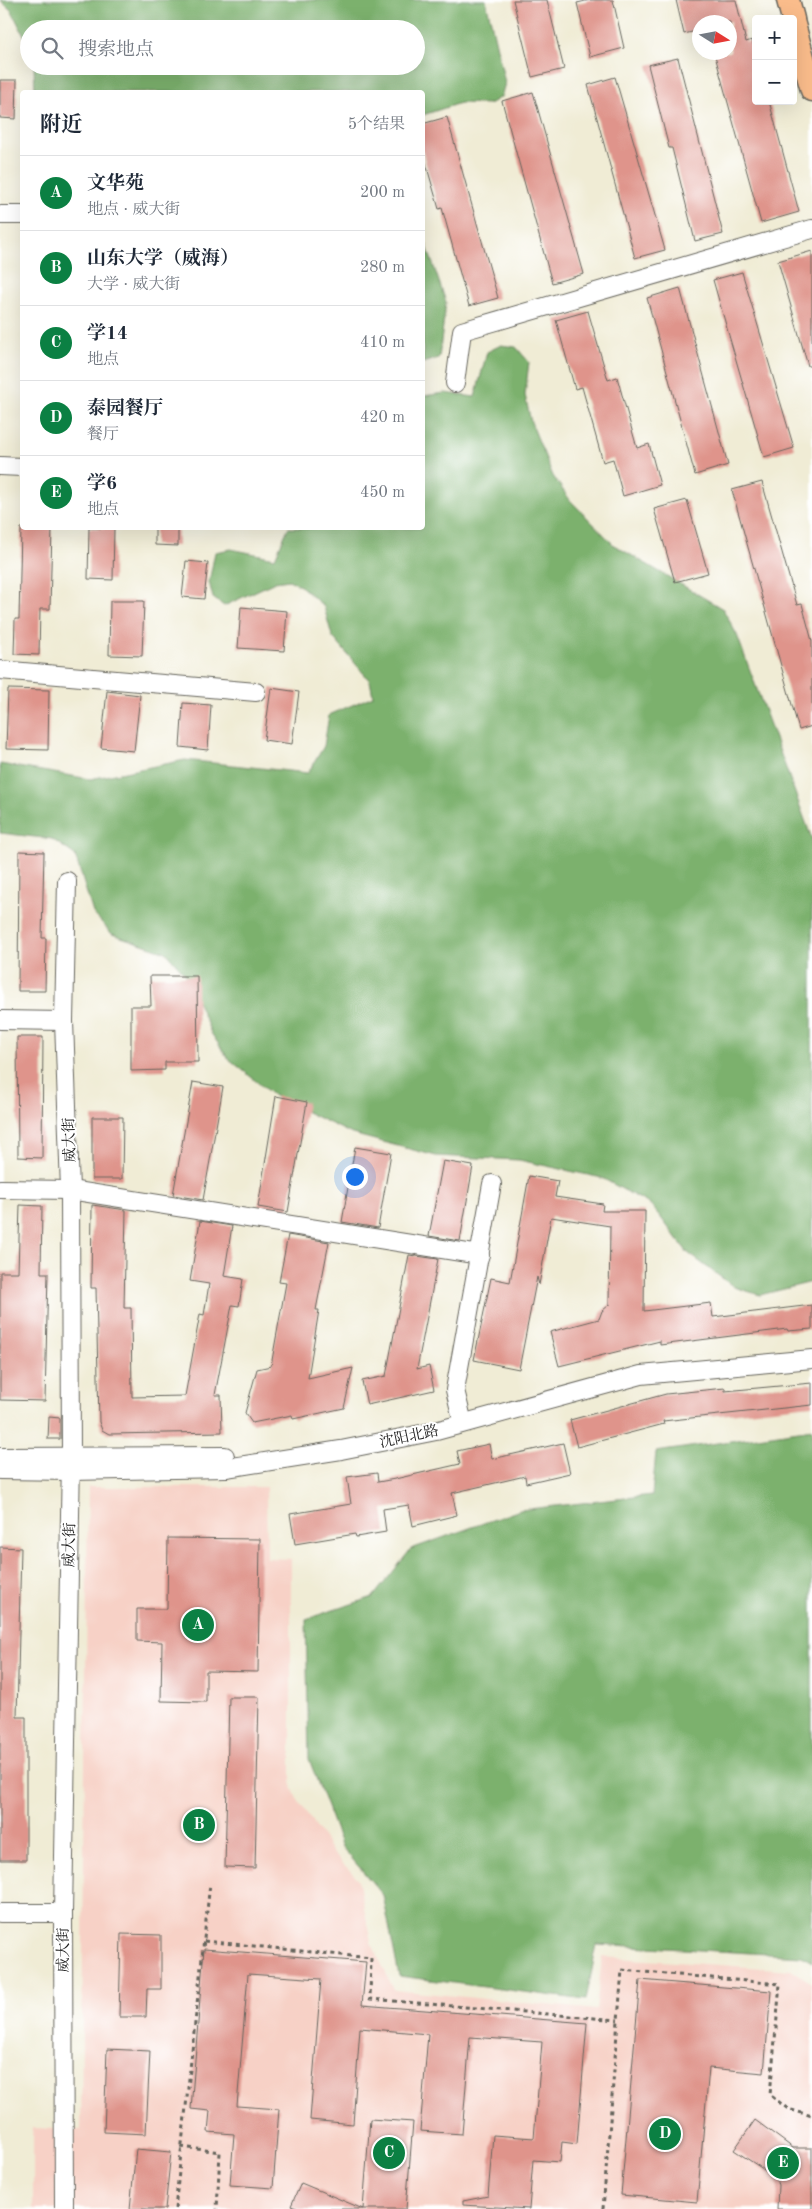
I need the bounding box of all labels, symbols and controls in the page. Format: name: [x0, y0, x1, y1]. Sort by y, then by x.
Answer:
north arrow: [692, 15, 737, 60]
map controls: [752, 15, 797, 105]
button: +: [752, 15, 797, 60]
search box: [20, 20, 425, 75]
icon: search: [38, 34, 66, 62]
text: 搜索地点: [78, 41, 154, 60]
button: −: [752, 60, 797, 105]
text: 附近: [40, 115, 82, 136]
text: 5个结果: [348, 117, 405, 133]
text: 文华苑: [87, 175, 144, 194]
text: A: [50, 185, 62, 201]
text: 200 m: [360, 185, 405, 201]
text: 地点 · 威大街: [87, 202, 180, 218]
text: 山东大学（威海）: [87, 250, 239, 269]
text: B: [50, 260, 62, 276]
text: 280 m: [360, 260, 405, 276]
text: 大学 · 威大街: [87, 277, 180, 293]
text: 学14: [87, 325, 128, 344]
text: C: [51, 335, 61, 351]
text: 410 m: [360, 335, 405, 351]
text: 地点: [87, 352, 119, 368]
text: 泰园餐厅: [87, 400, 163, 419]
text: D: [50, 410, 62, 426]
text: 420 m: [360, 410, 405, 426]
text: 餐厅: [87, 427, 119, 443]
text: 学6: [87, 475, 117, 494]
text: E: [50, 485, 62, 501]
text: 450 m: [360, 485, 405, 501]
text: 地点: [87, 502, 119, 518]
street label: 威大街: [60, 1117, 79, 1163]
your location: [342, 1164, 368, 1190]
street label: 沈阳北路: [378, 1422, 440, 1451]
street label: 威大街: [61, 1522, 78, 1568]
pin: A: [182, 1606, 214, 1644]
pin: B: [183, 1806, 215, 1844]
street label: 威大街: [55, 1927, 72, 1973]
pin: D: [649, 2115, 681, 2153]
pin: C: [373, 2134, 405, 2172]
pin: E: [767, 2144, 799, 2182]

